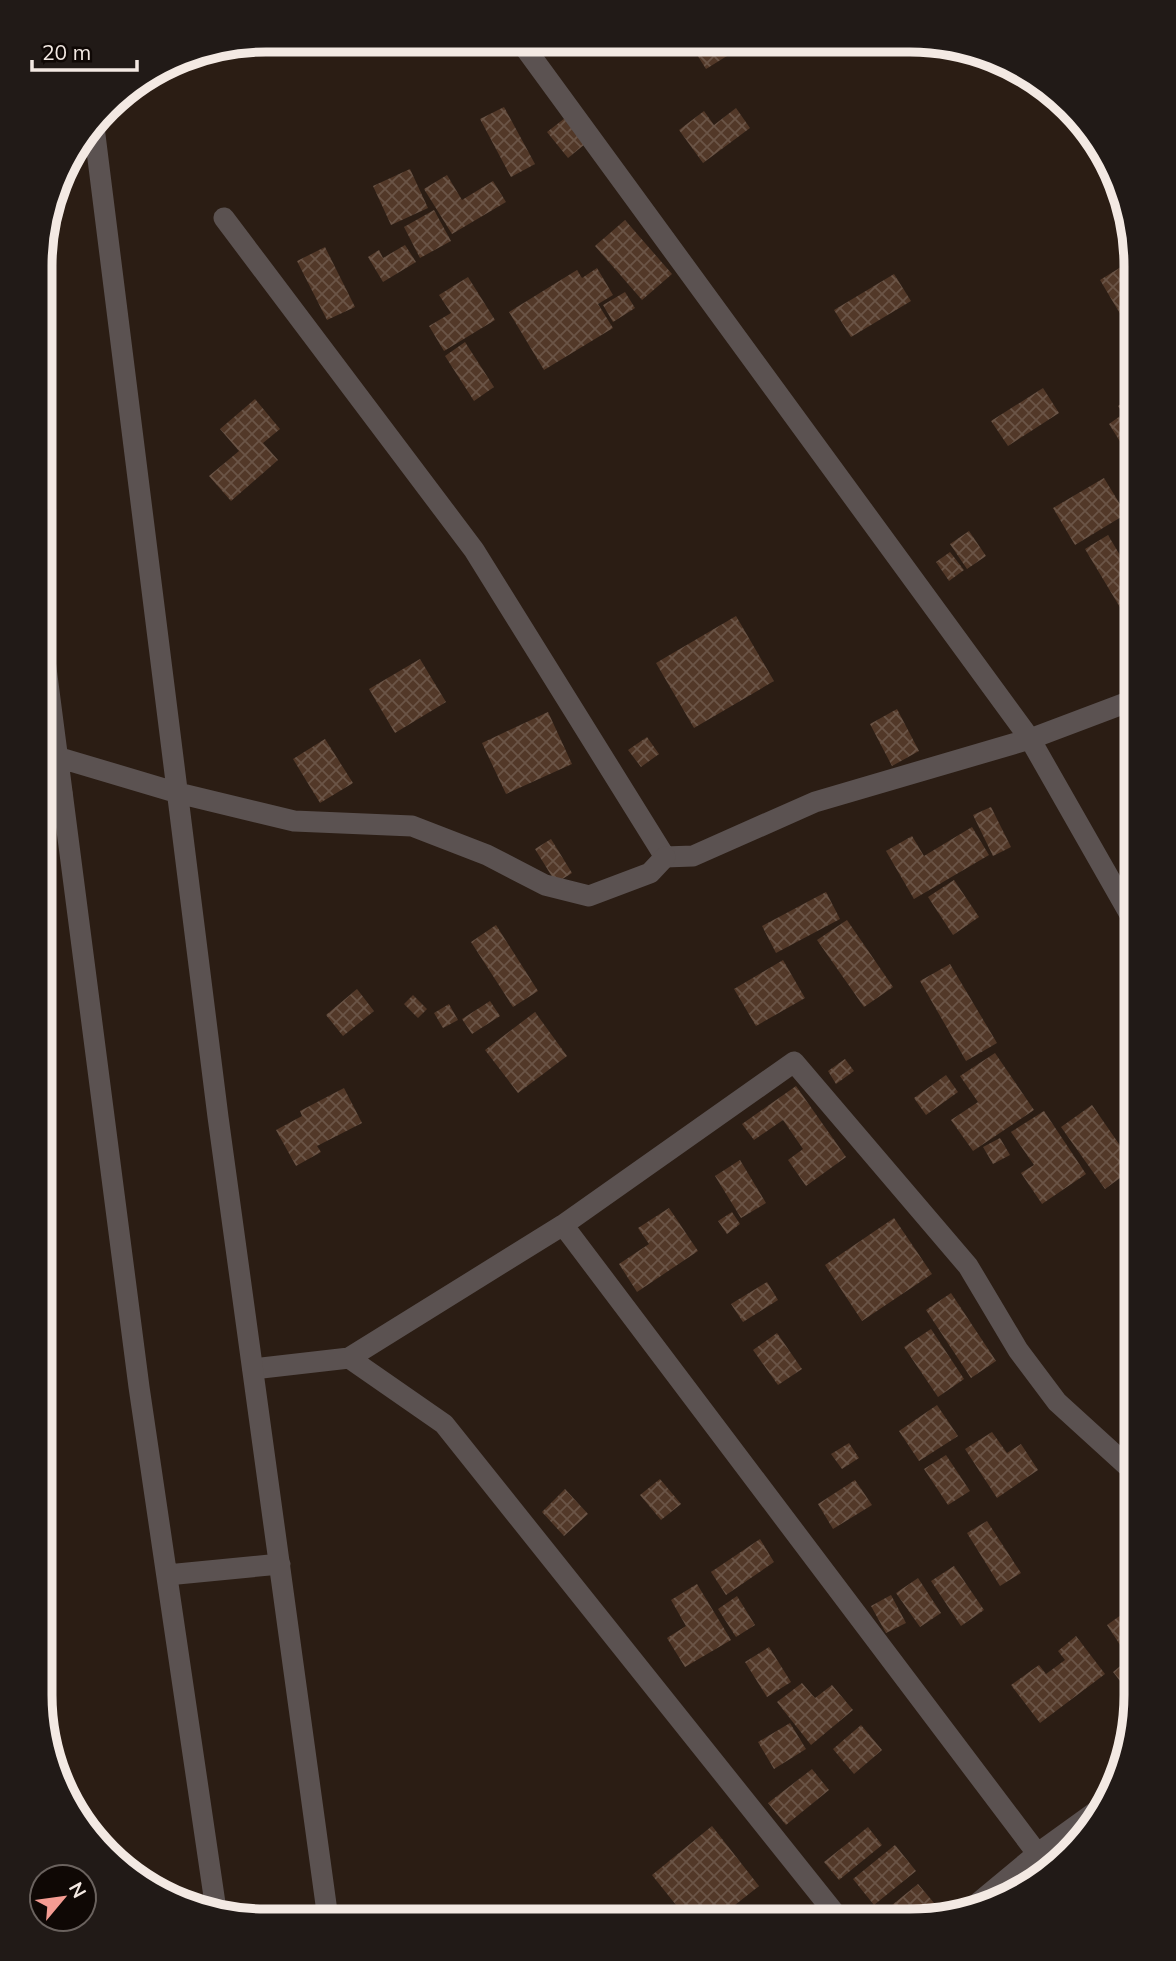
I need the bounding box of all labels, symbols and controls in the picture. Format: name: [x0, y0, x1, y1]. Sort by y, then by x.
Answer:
scale bar: [32, 28, 136, 72]
text: 20 m: [42, 39, 91, 65]
north arrow: [28, 1863, 98, 1933]
text: N: [64, 1878, 92, 1902]

